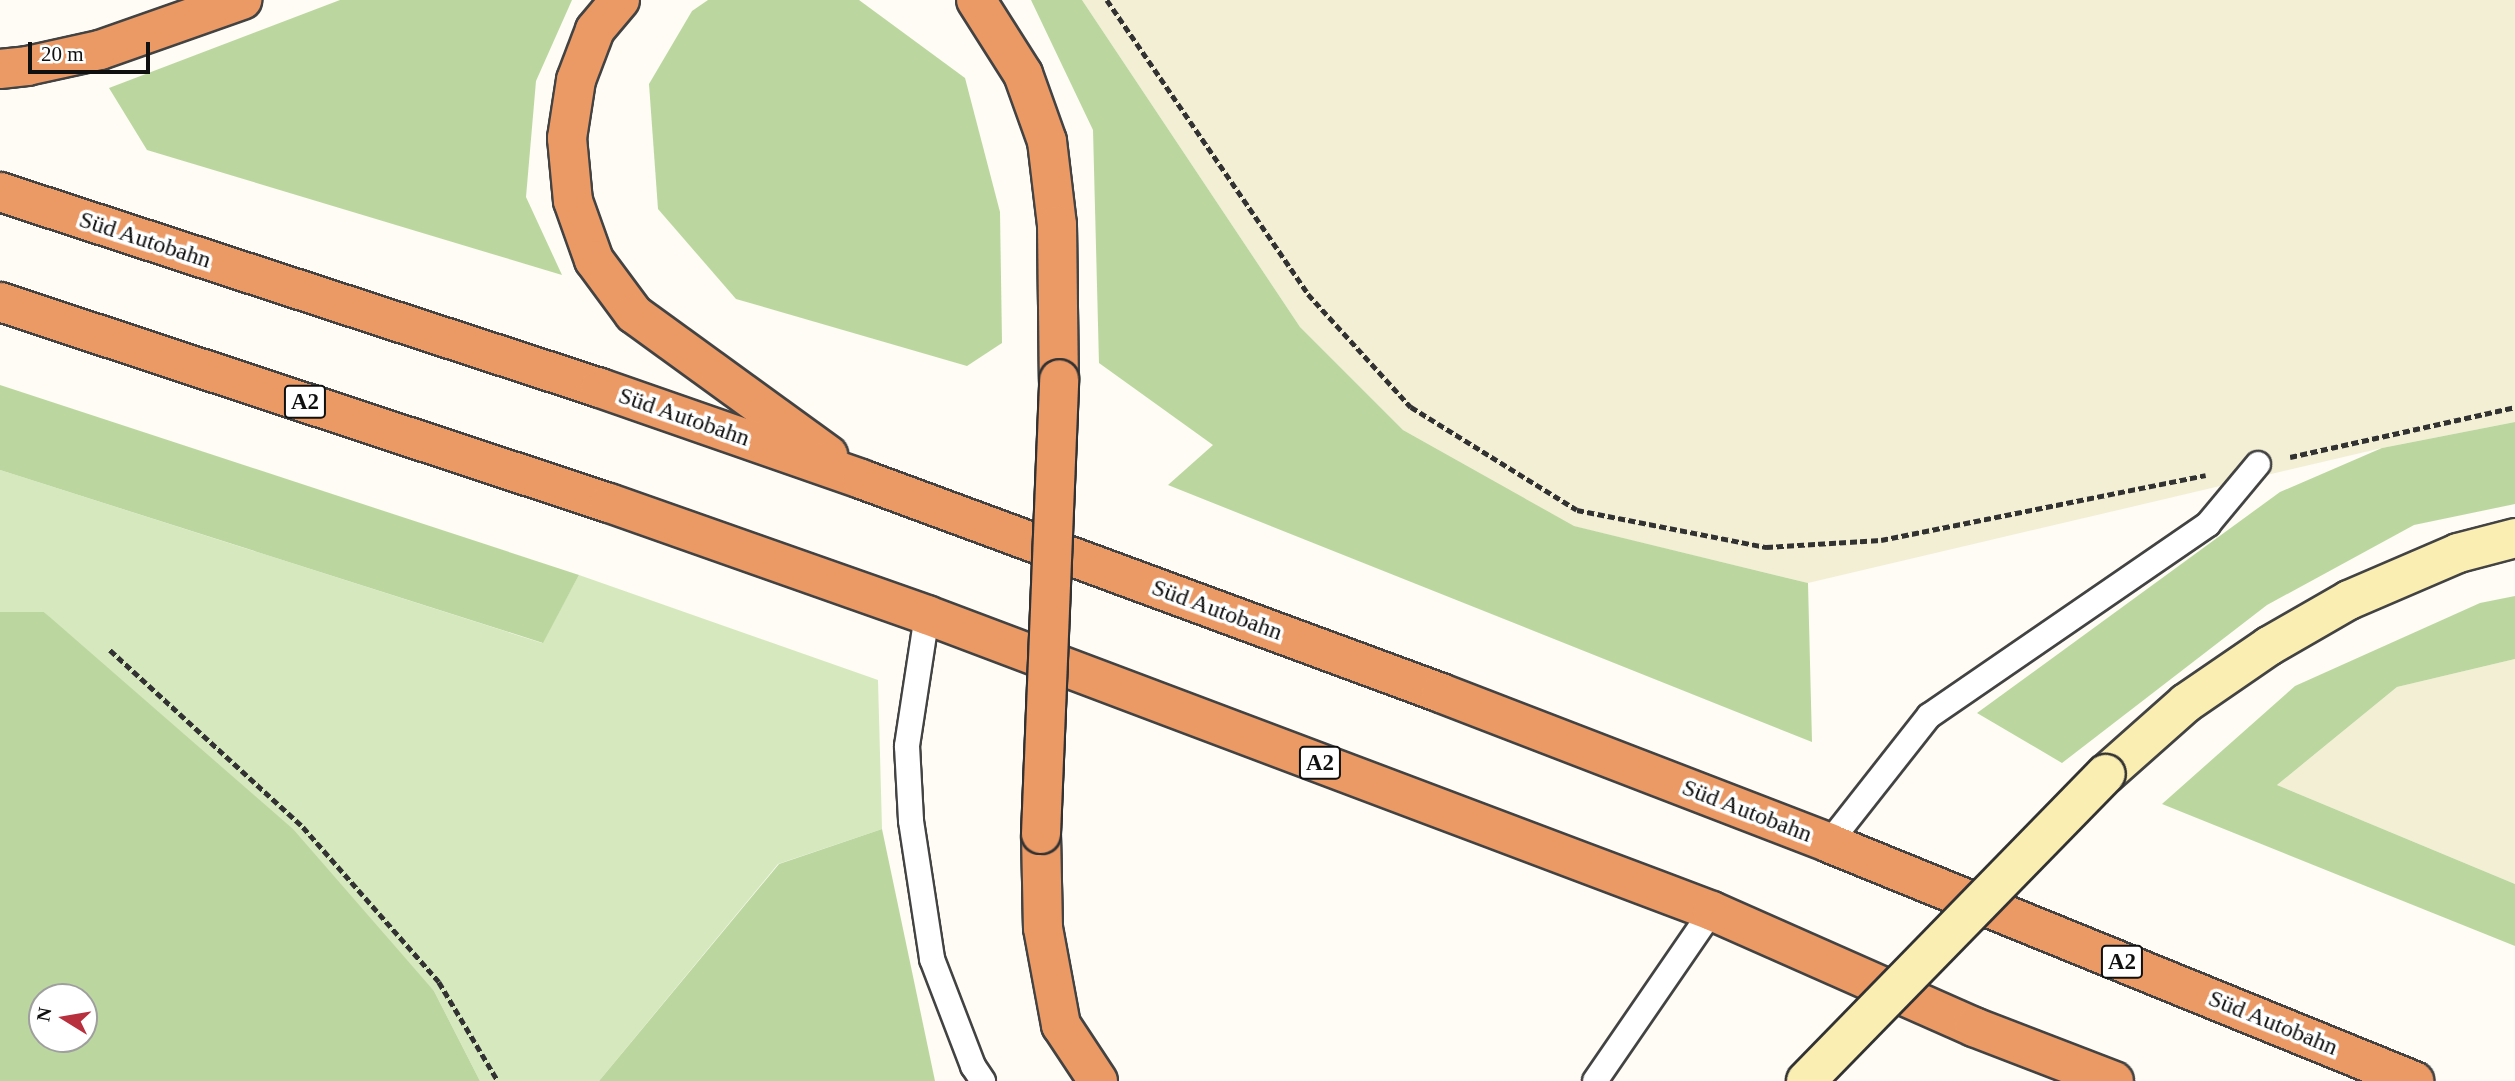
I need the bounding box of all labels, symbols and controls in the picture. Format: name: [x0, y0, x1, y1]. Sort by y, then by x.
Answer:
scale bar: [32, 28, 154, 72]
text: 20 m: [41, 42, 84, 66]
street label: Süd Autobahn: [75, 205, 215, 275]
street label: Süd Autobahn: [614, 381, 754, 453]
road number: A2: [282, 382, 328, 422]
street label: Süd Autobahn: [1147, 573, 1287, 647]
road number: A2: [1297, 744, 1343, 782]
street label: Süd Autobahn: [1677, 773, 1817, 849]
road number: A2: [2099, 942, 2145, 981]
north arrow: [28, 983, 98, 1053]
street label: Süd Autobahn: [2204, 984, 2342, 1062]
text: N: [32, 1006, 55, 1023]

